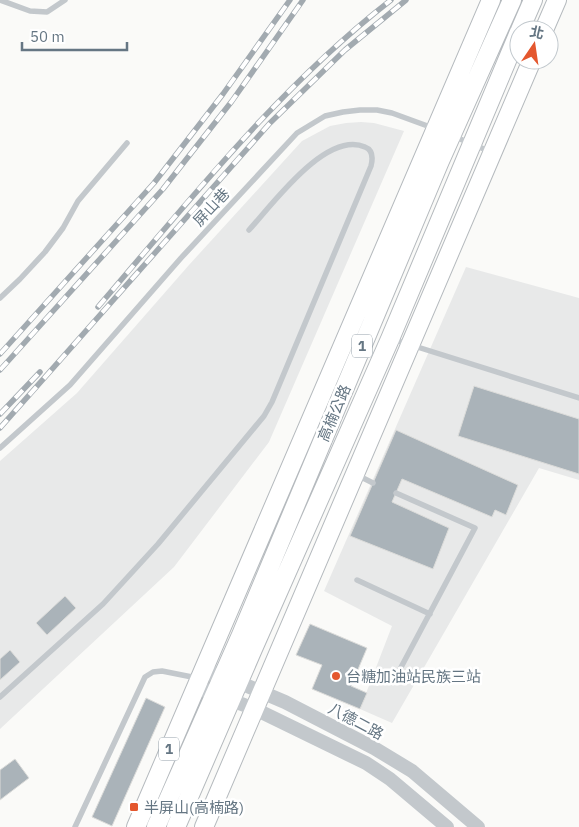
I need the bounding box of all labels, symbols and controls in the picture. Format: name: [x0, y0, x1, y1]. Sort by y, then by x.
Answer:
scale bar: [22, 20, 128, 52]
north arrow: [509, 20, 559, 70]
text: 北: [528, 22, 546, 43]
text: 50 m: [30, 27, 65, 46]
street label: 屏山巷: [189, 184, 233, 230]
road number: 1: [352, 334, 372, 358]
street label: 高楠公路: [314, 382, 354, 444]
place label: 台糖加油站民族三站: [346, 667, 481, 686]
marker: 台糖加油站民族三站: [330, 670, 342, 682]
street label: 八德二路: [325, 699, 387, 743]
road number: 1: [159, 738, 179, 761]
place label: 半屏山(高楠路): [144, 798, 244, 817]
marker: 半屏山(高楠路): [128, 801, 140, 813]

